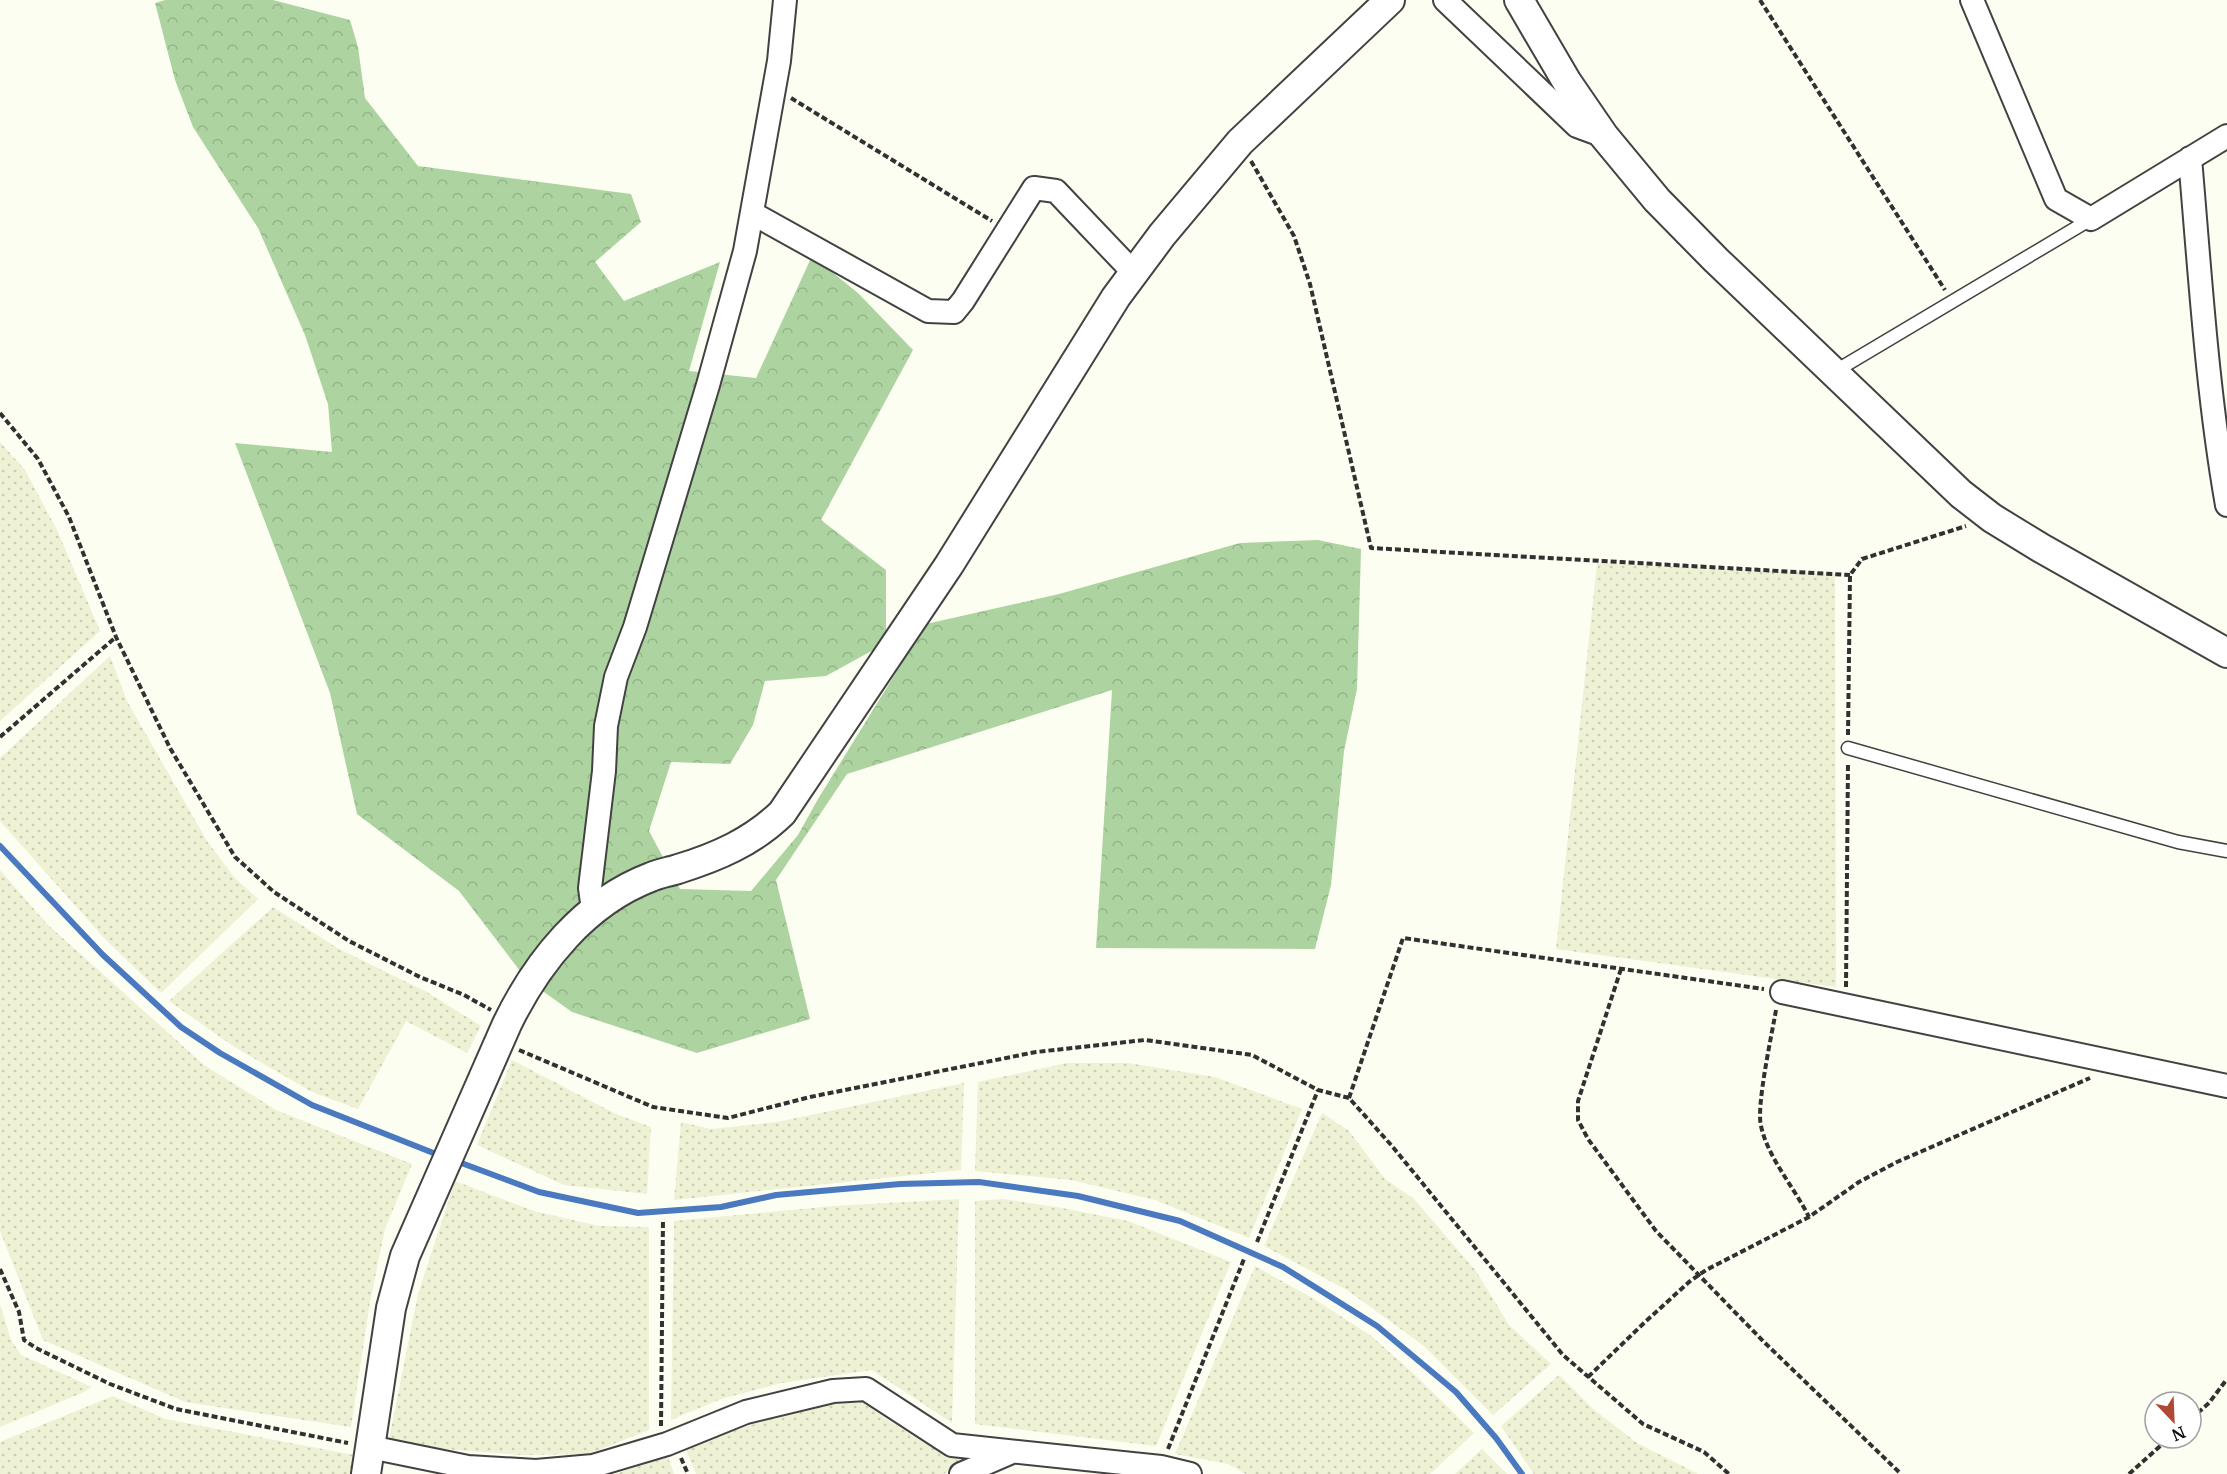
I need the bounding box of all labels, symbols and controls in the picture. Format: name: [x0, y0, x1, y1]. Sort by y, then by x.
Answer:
north arrow: [2143, 1390, 2203, 1450]
text: N: [2169, 1422, 2189, 1446]

